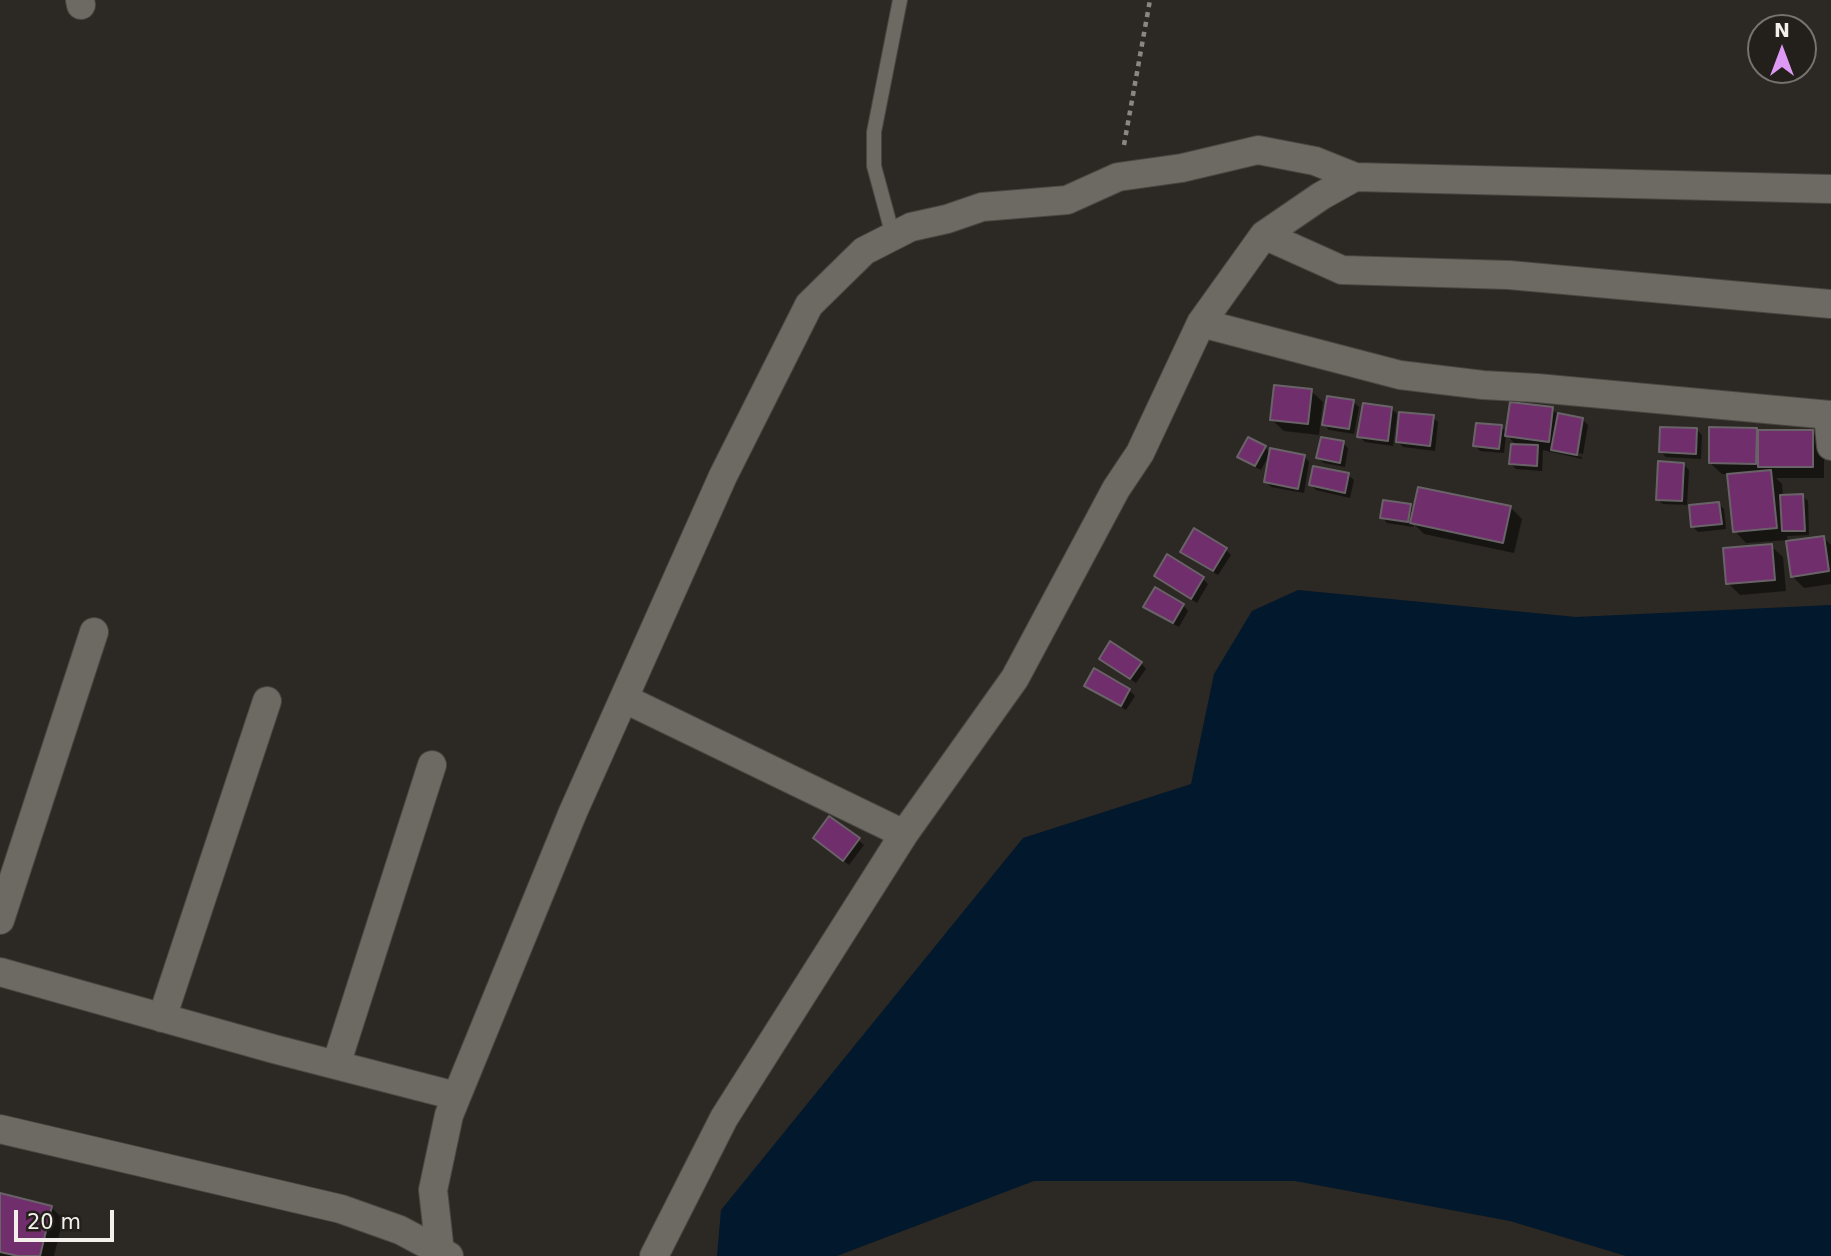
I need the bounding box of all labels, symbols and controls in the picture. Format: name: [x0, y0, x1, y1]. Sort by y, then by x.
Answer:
north arrow: [1747, 14, 1817, 84]
text: N: [1774, 19, 1790, 41]
scale bar: [18, 1196, 117, 1240]
text: 20 m: [27, 1210, 81, 1234]

